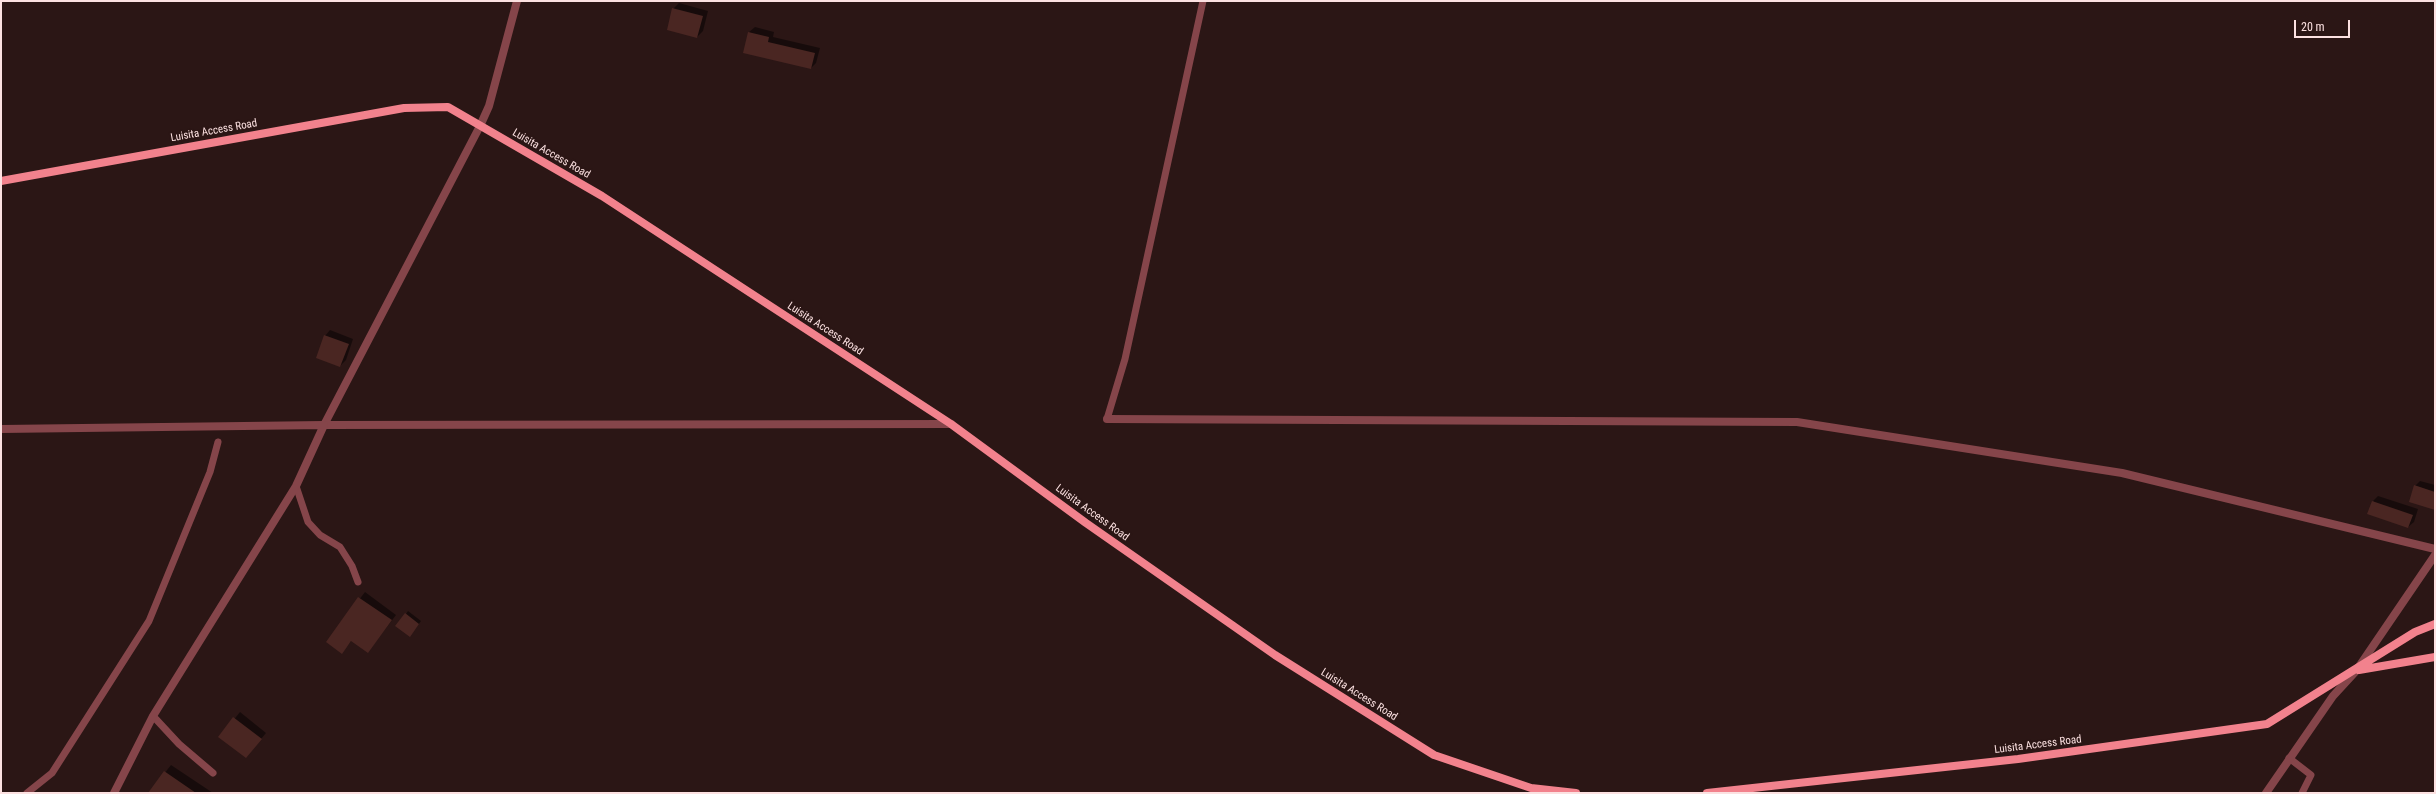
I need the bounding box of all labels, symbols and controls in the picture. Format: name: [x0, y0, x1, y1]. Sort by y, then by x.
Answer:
scale bar: [2296, 12, 2352, 38]
text: 20 m: [2301, 20, 2325, 34]
street label: Luisita Access Road: [170, 117, 258, 145]
street label: Luisita Access Road: [510, 126, 592, 182]
street label: Luisita Access Road: [785, 300, 865, 358]
street label: Luisita Access Road: [1053, 482, 1131, 544]
street label: Luisita Access Road: [1318, 666, 1400, 724]
street label: Luisita Access Road: [1994, 733, 2082, 757]

